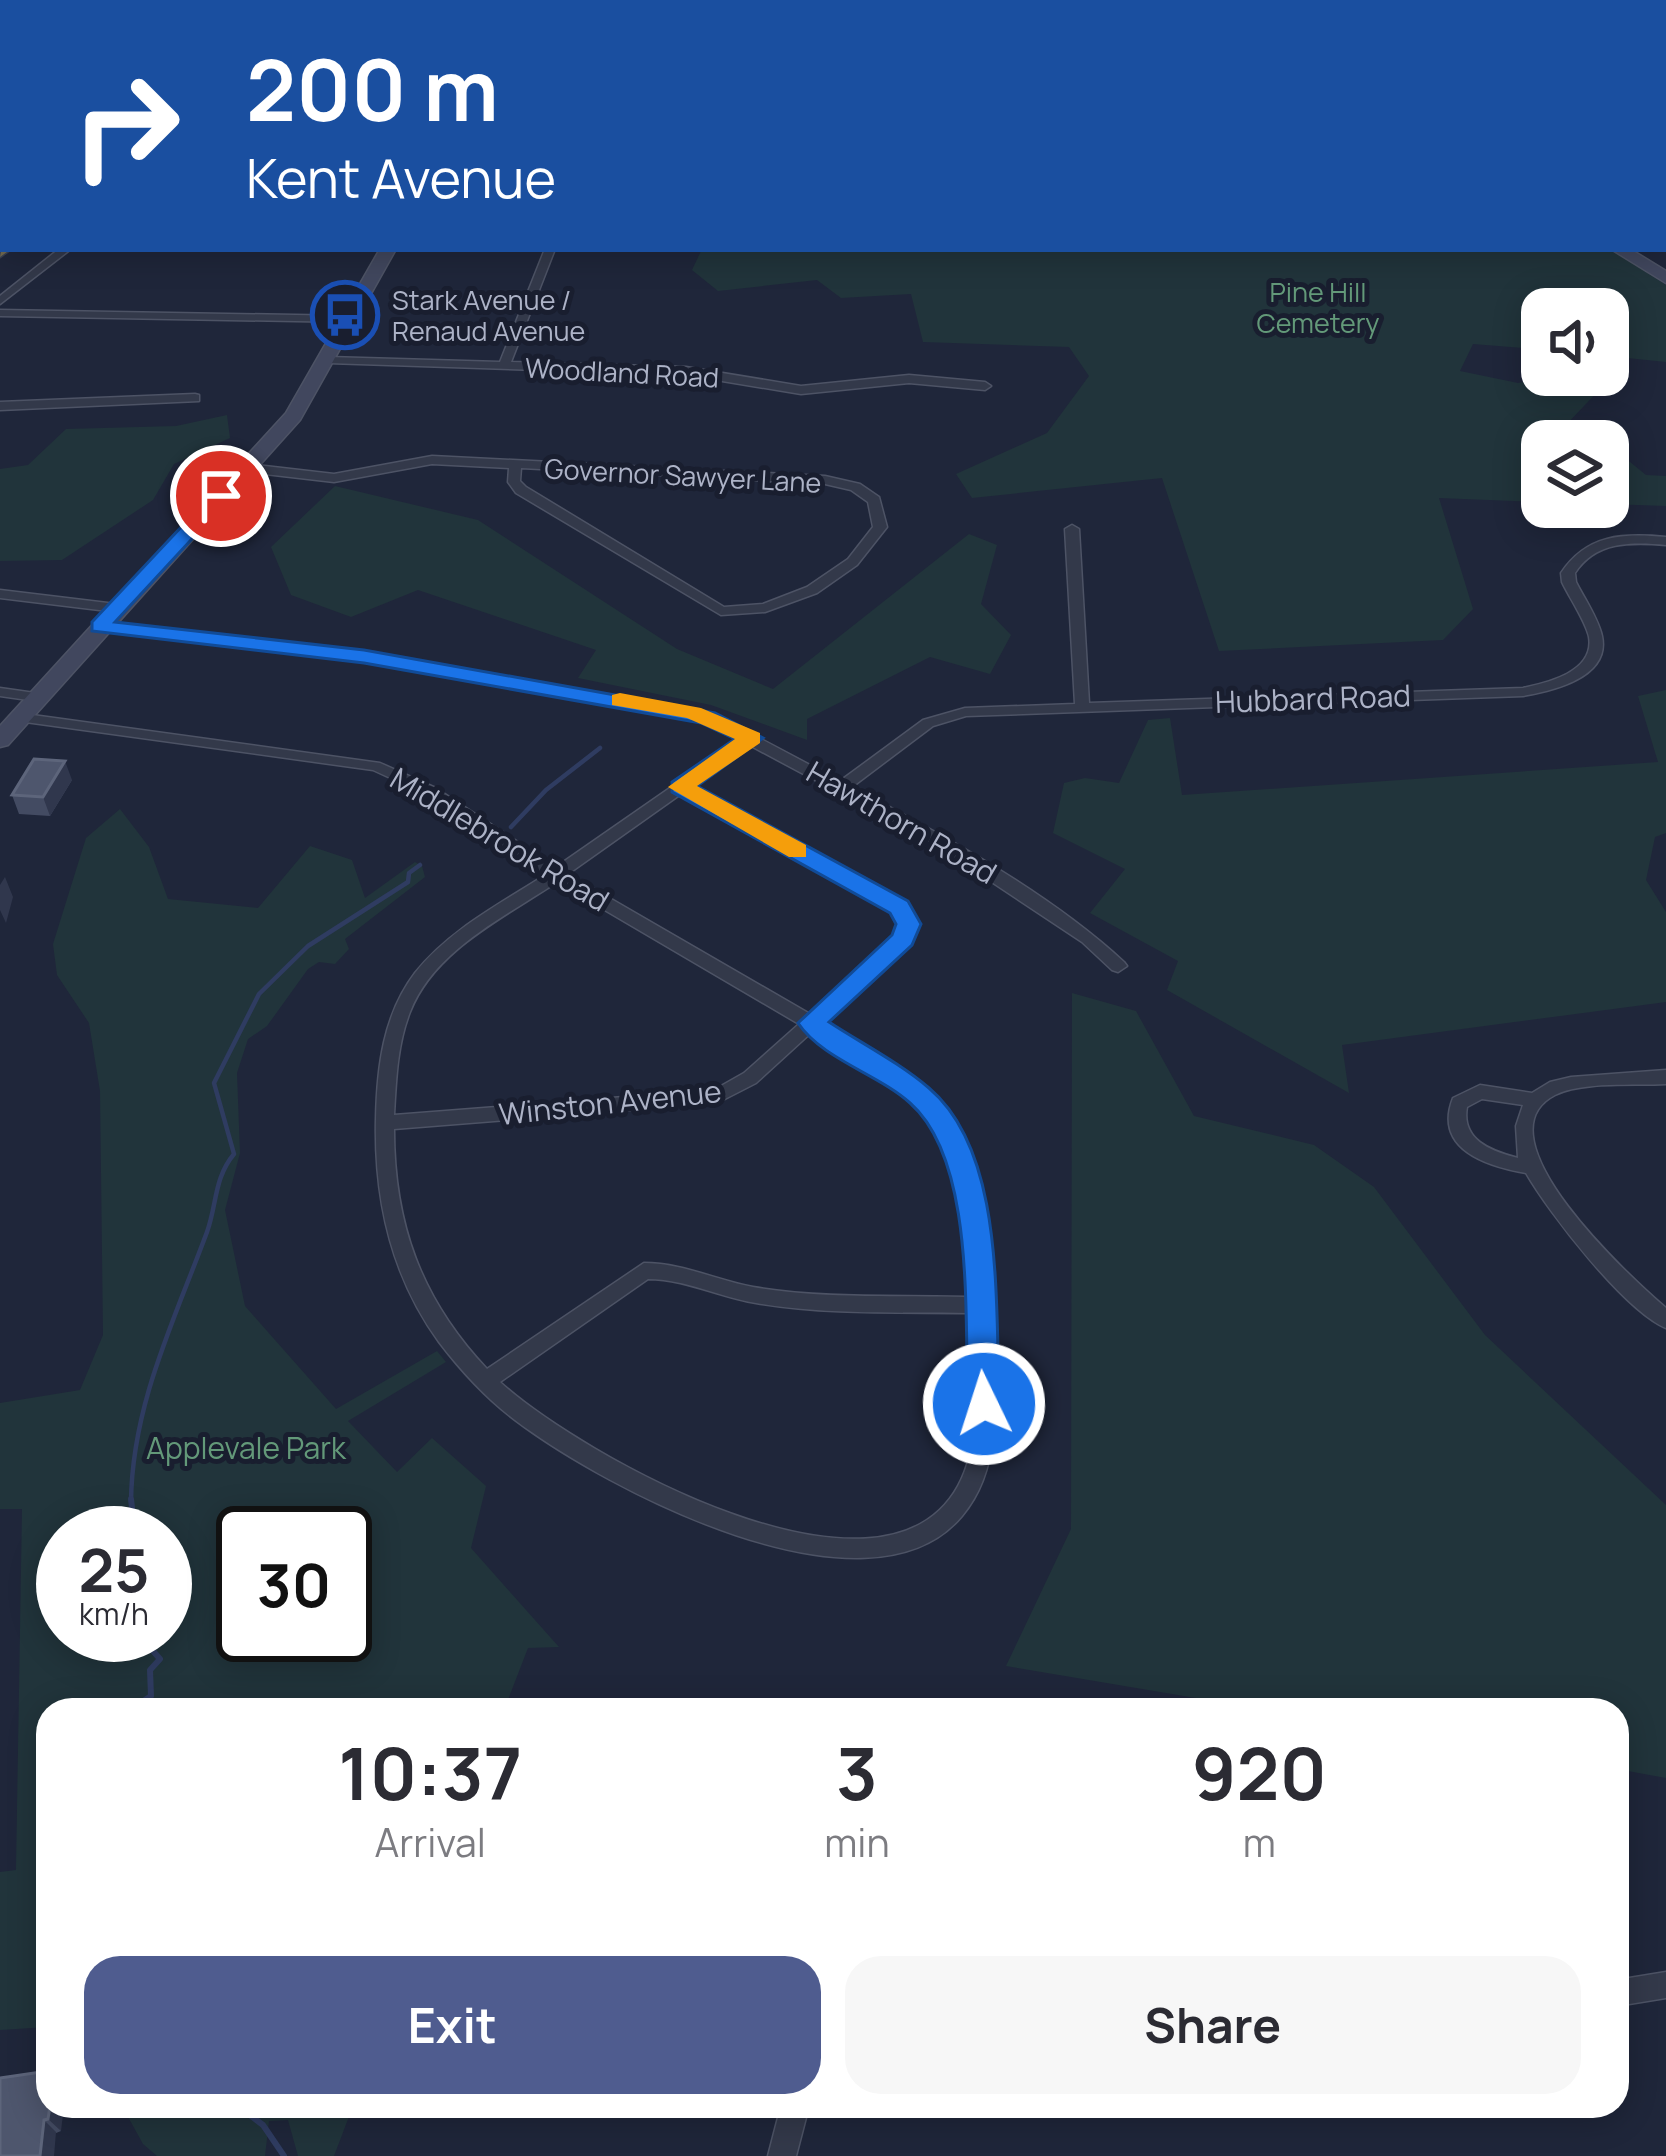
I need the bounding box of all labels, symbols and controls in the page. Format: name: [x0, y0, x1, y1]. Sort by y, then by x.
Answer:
text: 200 m: [246, 31, 499, 146]
icon: right: [48, 48, 204, 204]
text: Kent Avenue: [246, 140, 556, 214]
park label: Pine Hill Cemetery: [1256, 273, 1380, 341]
bus stop icon: Stark Avenue / Renaud Avenue: [310, 280, 380, 350]
place label: Stark Avenue / Renaud Avenue: [392, 281, 585, 349]
map controls: [1521, 288, 1629, 528]
button: sound: [1521, 288, 1629, 396]
street label: Woodland Road: [524, 348, 720, 396]
button: layers: [1521, 420, 1629, 528]
pin: [170, 445, 272, 547]
street label: Governor Sawyer Lane: [544, 449, 822, 501]
icon: arrive: [188, 463, 254, 529]
street label: Hubbard Road: [1214, 674, 1412, 722]
street label: Hawthorn Road: [800, 751, 1004, 893]
street label: Middlebrook Road: [383, 758, 617, 920]
street label: Winston Avenue: [497, 1070, 723, 1134]
position arrow: [921, 1341, 1047, 1467]
park label: Applevale Park: [146, 1427, 347, 1468]
speed limit sign: 30: [216, 1506, 372, 1662]
text: 25: [79, 1528, 149, 1610]
text: km/h: [79, 1593, 149, 1634]
text: 10:37: [338, 1723, 522, 1822]
text: 3: [836, 1723, 878, 1822]
text: 920: [1192, 1723, 1327, 1822]
text: Arrival: [374, 1815, 486, 1869]
text: min: [824, 1815, 890, 1869]
text: m: [1243, 1815, 1276, 1869]
button: Exit: [84, 1956, 821, 2094]
button: Share: [845, 1956, 1581, 2094]

